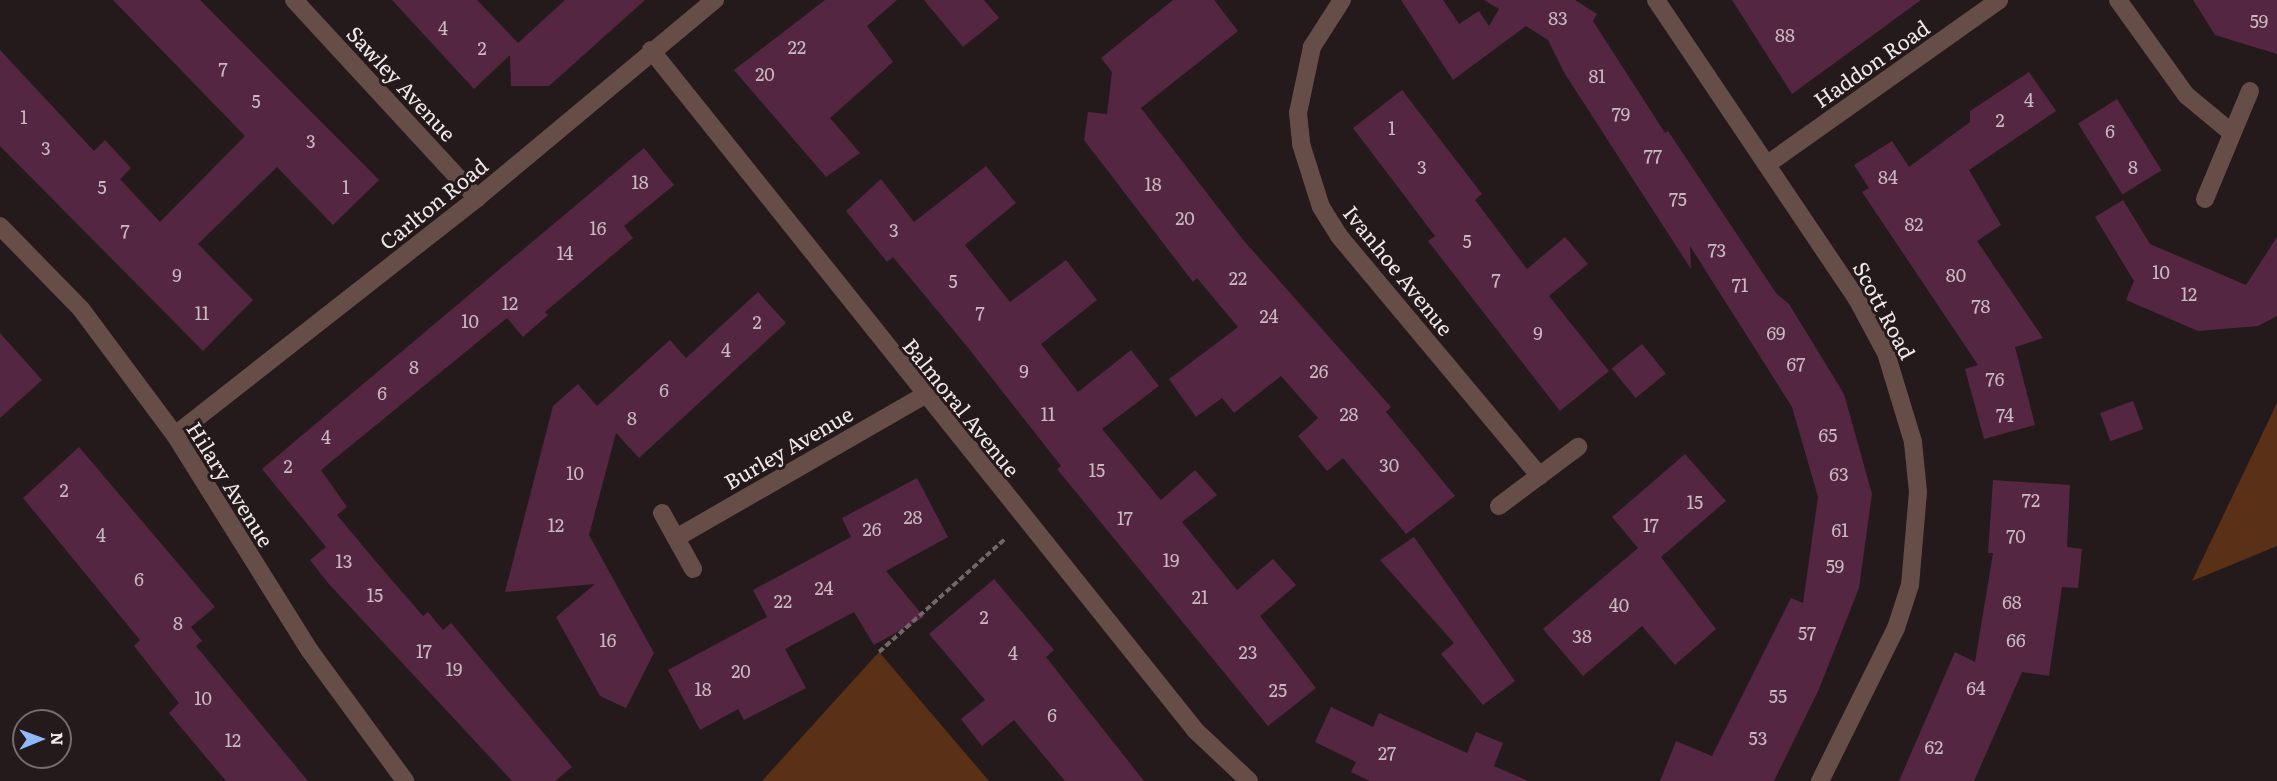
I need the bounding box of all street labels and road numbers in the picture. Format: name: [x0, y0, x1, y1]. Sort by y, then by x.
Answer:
street label: Haddon Road: [1808, 14, 1934, 112]
street label: Sawley Avenue: [342, 20, 462, 146]
street label: Carlton Road: [374, 152, 492, 254]
street label: Ivanhoe Avenue: [1339, 200, 1459, 340]
street label: Scott Road: [1849, 257, 1921, 363]
street label: Balmoral Avenue: [899, 333, 1025, 481]
street label: Burley Avenue: [719, 400, 857, 494]
street label: Hilary Avenue: [183, 417, 279, 551]

